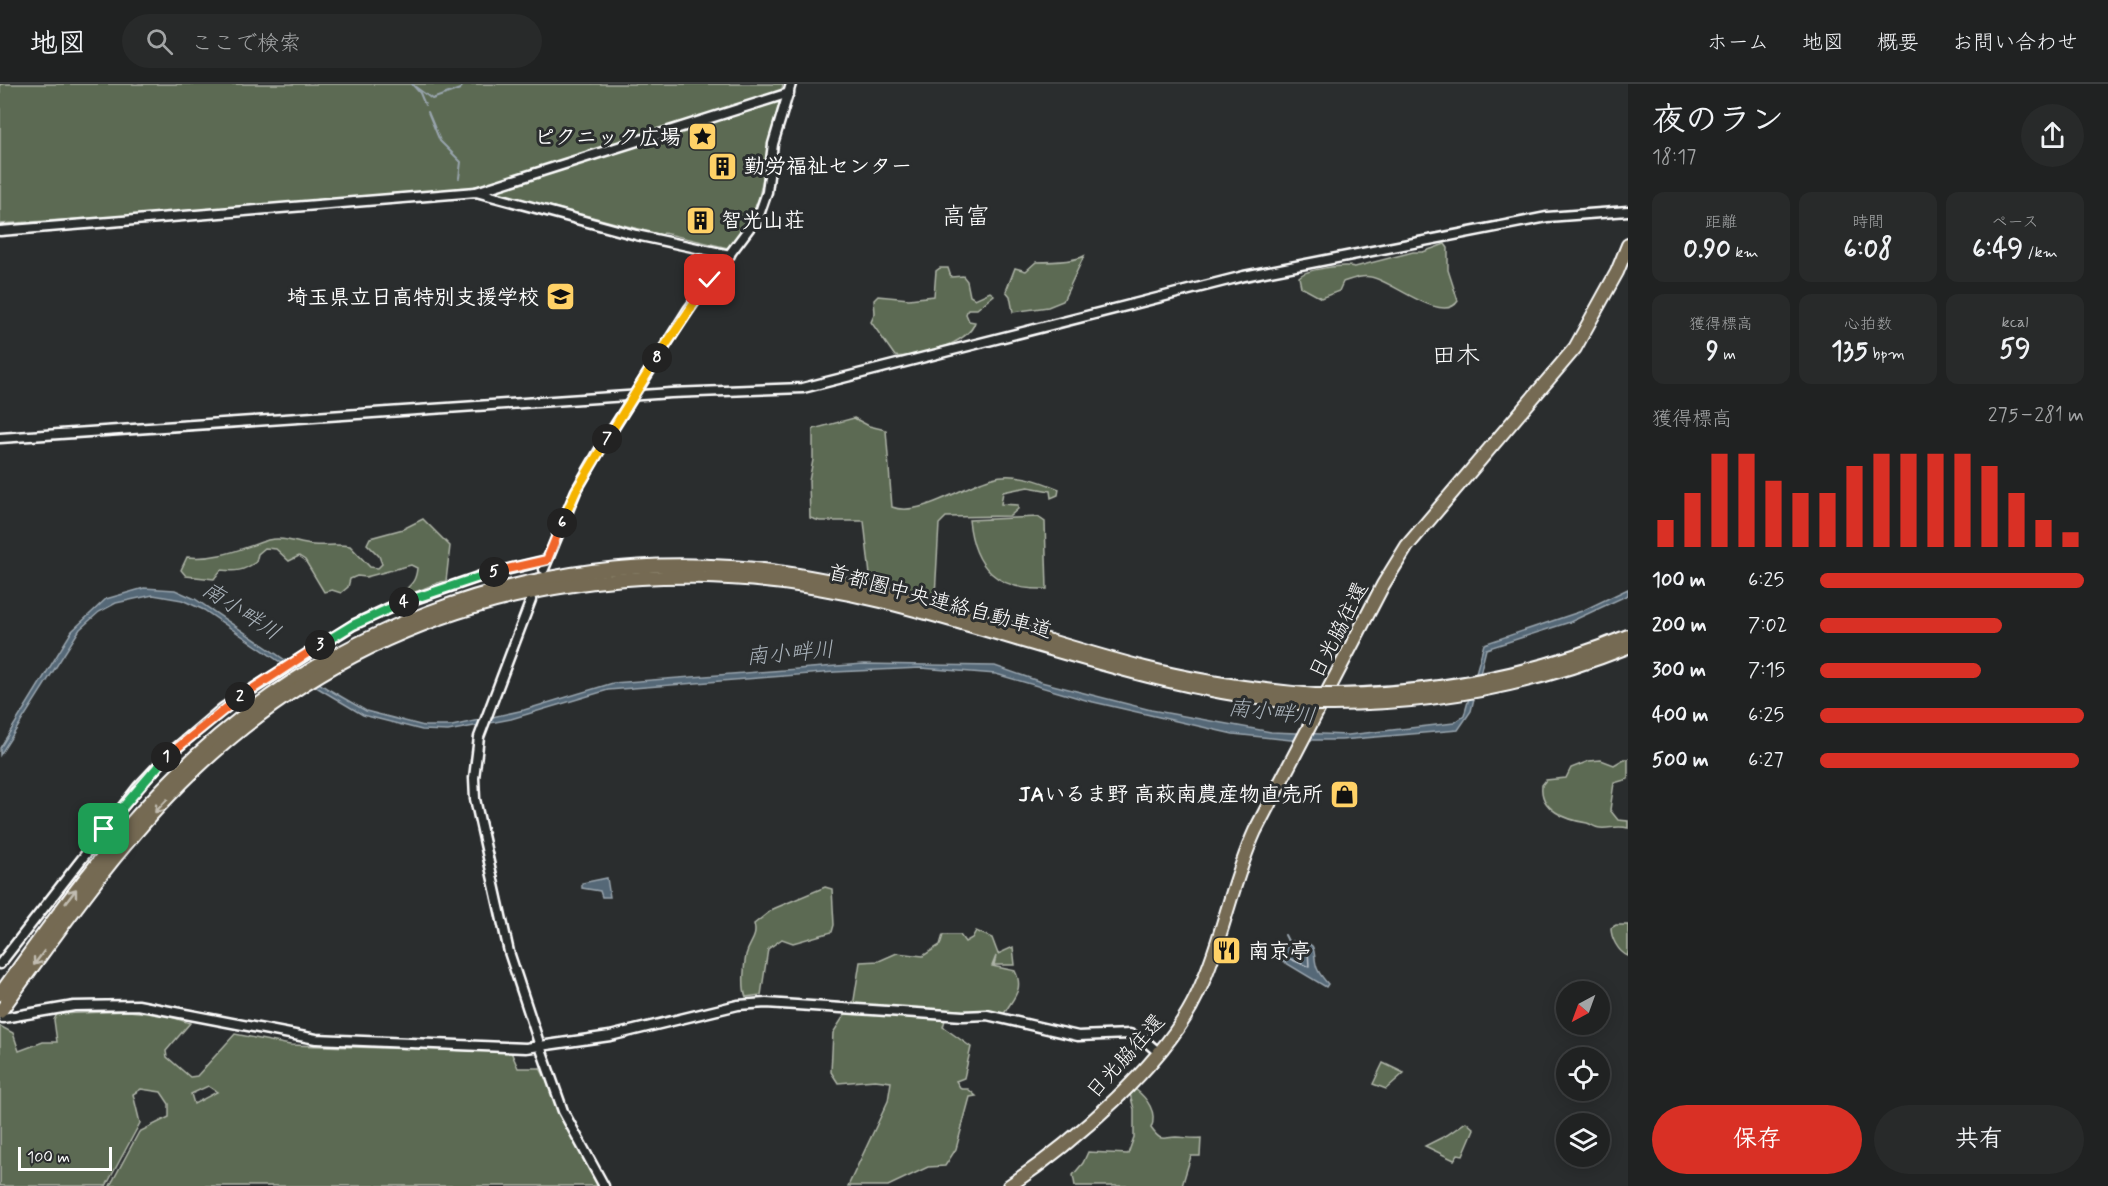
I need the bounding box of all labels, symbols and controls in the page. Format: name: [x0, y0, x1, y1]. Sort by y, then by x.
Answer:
search box: [122, 14, 542, 68]
icon: search: [143, 25, 176, 58]
text: 地図: [30, 26, 86, 63]
text: ホーム: [1707, 29, 1769, 57]
text: 地図: [1802, 29, 1844, 57]
text: 概要: [1877, 29, 1919, 57]
text: お問い合わせ: [1952, 29, 2078, 57]
text: ここで検索: [191, 30, 301, 58]
text: 夜のラン: [1652, 99, 1784, 143]
button: share: [2021, 104, 2084, 167]
place icon: ピクニック広場: [686, 121, 718, 153]
place label: ピクニック広場: [534, 124, 681, 152]
text: 18:17: [1652, 144, 1696, 171]
building icon: 勤労福祉センター: [707, 150, 739, 182]
place label: 勤労福祉センター: [744, 153, 912, 181]
district label: 高富: [942, 202, 990, 233]
building icon: 智光山荘: [684, 204, 716, 236]
place label: 智光山荘: [721, 207, 805, 235]
text: 距離: [1705, 212, 1737, 233]
text: 時間: [1852, 212, 1884, 233]
text: ペース: [1991, 212, 2039, 233]
text: 0.90: [1683, 233, 1731, 267]
text: 6:08: [1843, 233, 1893, 267]
text: 6:49: [1972, 233, 2023, 267]
text: km: [1731, 242, 1759, 263]
text: /km: [2023, 242, 2058, 263]
pin: [684, 254, 735, 305]
icon: check: [693, 263, 726, 296]
school or university icon: 埼玉県立日高特別支援学校: [544, 281, 576, 313]
place label: 埼玉県立日高特別支援学校: [287, 284, 539, 312]
text: kcal: [2002, 312, 2028, 333]
text: 獲得標高: [1689, 314, 1753, 335]
text: 心拍数: [1844, 314, 1892, 335]
text: 59: [1999, 333, 2031, 367]
text: 9: [1706, 335, 1719, 369]
text: 135: [1831, 335, 1868, 369]
district label: 田木: [1432, 341, 1480, 372]
pin: 8: [642, 343, 672, 373]
text: m: [1719, 344, 1736, 365]
text: bpm: [1868, 344, 1905, 365]
text: 8: [652, 347, 662, 368]
text: 275–281 m: [1988, 402, 2084, 429]
text: 獲得標高: [1652, 406, 1732, 433]
pin: 7: [592, 424, 622, 454]
text: 7: [602, 428, 612, 449]
pin: 6: [547, 508, 577, 538]
text: 6: [558, 512, 566, 533]
pin: 5: [479, 557, 509, 587]
street label: 首都圏中央連絡自動車道: [825, 559, 1055, 645]
text: 5: [489, 561, 499, 582]
text: 100 m: [1652, 567, 1706, 594]
text: 6:25: [1748, 567, 1784, 594]
water label: 南小畔川: [196, 576, 285, 647]
street label: 日光脇往還: [1303, 577, 1375, 684]
pin: 4: [389, 587, 419, 617]
text: 4: [399, 591, 409, 612]
text: 200 m: [1652, 612, 1707, 639]
text: 7:02: [1748, 612, 1787, 639]
pin: 3: [305, 630, 335, 660]
text: 3: [316, 634, 324, 655]
water label: 南小畔川: [745, 636, 835, 672]
text: 300 m: [1652, 657, 1706, 684]
text: 7:15: [1748, 657, 1785, 684]
pin: 2: [225, 682, 255, 712]
text: 2: [236, 686, 244, 707]
water label: 南小畔川: [1227, 694, 1317, 732]
text: 400 m: [1652, 702, 1708, 729]
text: 6:25: [1748, 702, 1784, 729]
pin: 1: [151, 742, 181, 772]
text: 1: [162, 746, 170, 767]
text: 500 m: [1652, 747, 1709, 774]
text: 6:27: [1748, 747, 1783, 774]
shop icon: JAいるま野 高萩南農産物直売所: [1328, 778, 1360, 810]
place label: JAいるま野 高萩南農産物直売所: [1018, 781, 1323, 809]
one-way arrow: [153, 799, 168, 814]
pin: [78, 803, 129, 854]
icon: arrive: [87, 812, 120, 845]
one-way arrow: [65, 888, 77, 904]
restaurant icon: 南京亭: [1211, 935, 1243, 967]
place label: 南京亭: [1248, 938, 1311, 966]
one-way arrow: [33, 950, 45, 966]
north arrow: [1556, 981, 1610, 1035]
map controls: [1556, 981, 1610, 1167]
street label: 日光脇往還: [1080, 1008, 1171, 1105]
button: locate: [1556, 1047, 1610, 1101]
button: 保存: [1652, 1105, 1862, 1174]
button: 共有: [1874, 1105, 2084, 1174]
button: layers: [1556, 1113, 1610, 1167]
scale bar: [18, 1144, 112, 1172]
text: 100 m: [27, 1147, 70, 1168]

